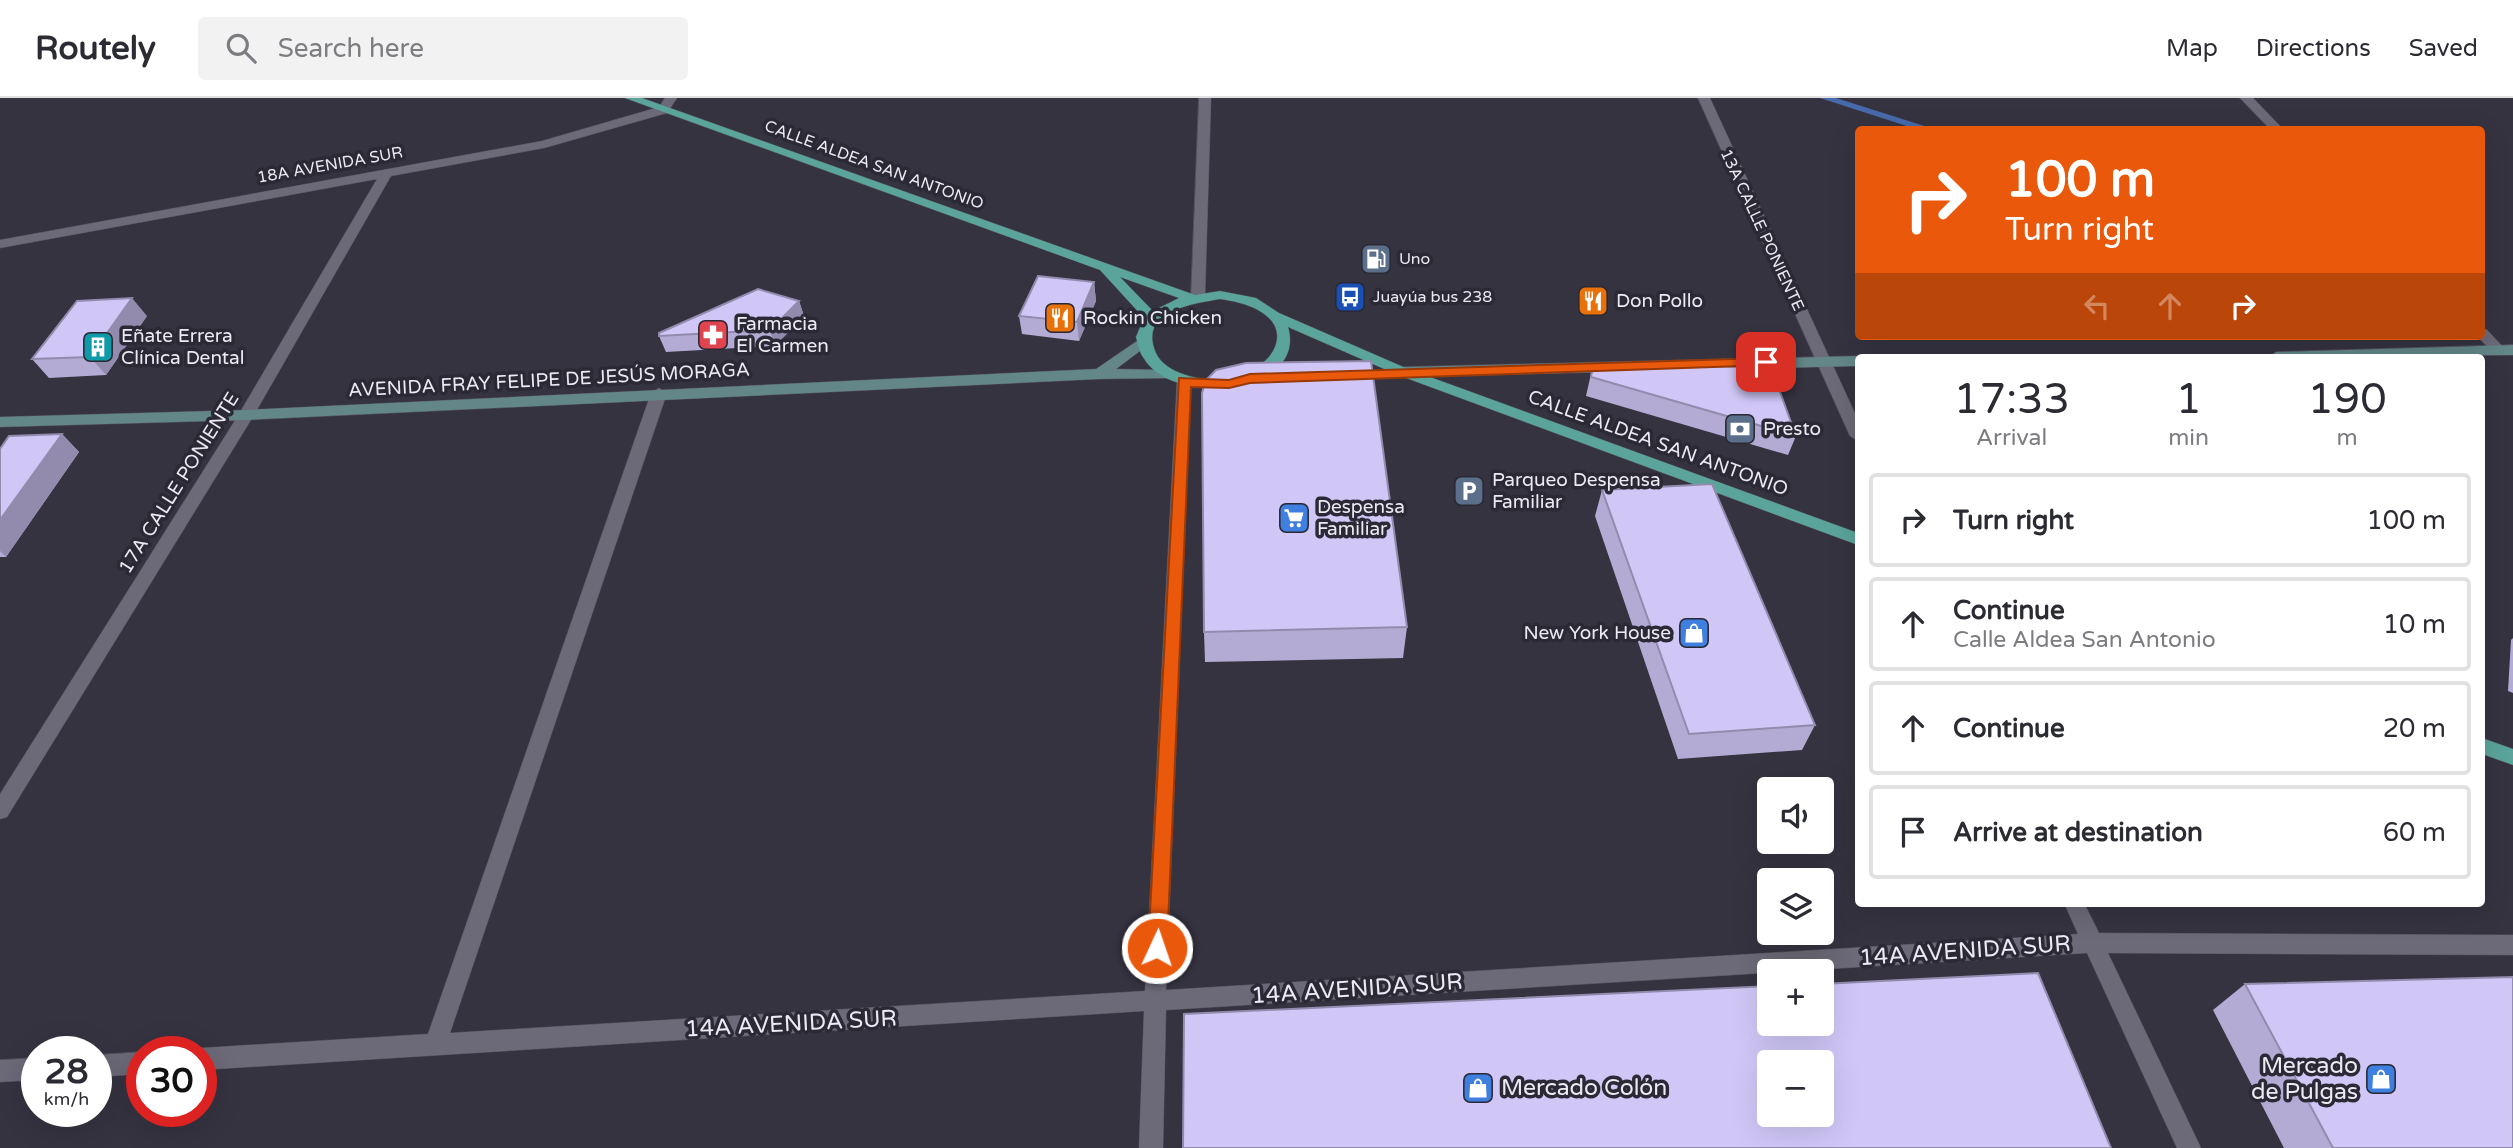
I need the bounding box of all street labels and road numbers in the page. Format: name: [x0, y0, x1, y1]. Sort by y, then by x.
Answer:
street label: CALLE ALDEA SAN ANTONIO: [762, 116, 986, 214]
street label: 18A AVENIDA SUR: [256, 142, 404, 188]
street label: 13A CALLE PONIENTE: [1716, 146, 1808, 314]
street label: AVENIDA FRAY FELIPE DE JESÚS MORAGA: [347, 357, 750, 402]
street label: CALLE ALDEA SAN ANTONIO: [1525, 386, 1791, 500]
street label: 17A CALLE PONIENTE: [114, 388, 244, 578]
street label: 14A AVENIDA SUR: [1858, 930, 2072, 972]
street label: 14A AVENIDA SUR: [1250, 968, 1464, 1010]
street label: 14A AVENIDA SUR: [684, 1004, 898, 1044]

